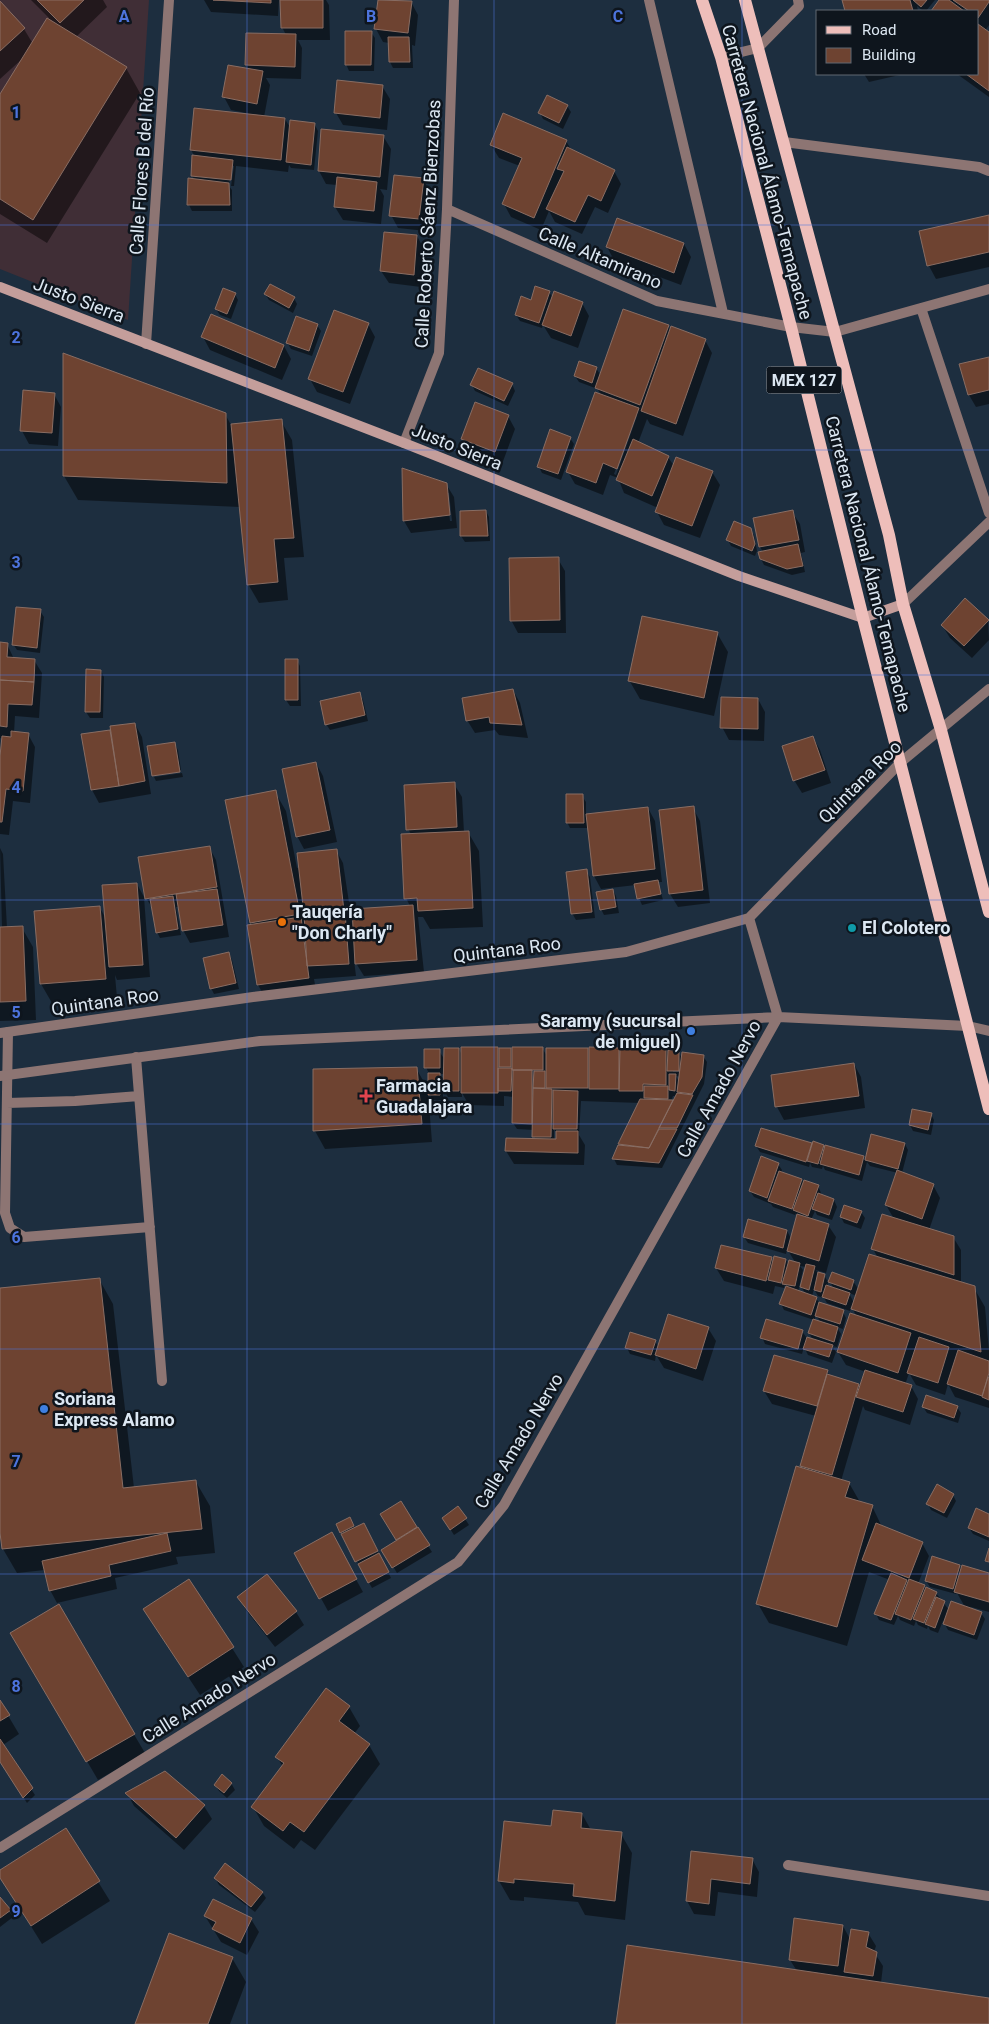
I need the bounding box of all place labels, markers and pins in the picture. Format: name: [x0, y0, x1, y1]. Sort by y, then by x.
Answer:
place label: Tauqería "Don Charly": [292, 901, 392, 943]
marker: Tauqería "Don Charly": [276, 916, 288, 928]
place label: El Colotero: [862, 917, 951, 938]
marker: El Colotero: [846, 922, 858, 934]
place label: Saramy (sucursal de miguel): [540, 1010, 681, 1053]
marker: Saramy (sucursal de miguel): [685, 1025, 697, 1037]
place label: Farmacia Guadalajara: [376, 1075, 473, 1117]
marker: Farmacia Guadalajara: [360, 1090, 372, 1102]
place label: Soriana Express Alamo: [54, 1388, 175, 1430]
marker: Soriana Express Alamo: [38, 1403, 50, 1415]

